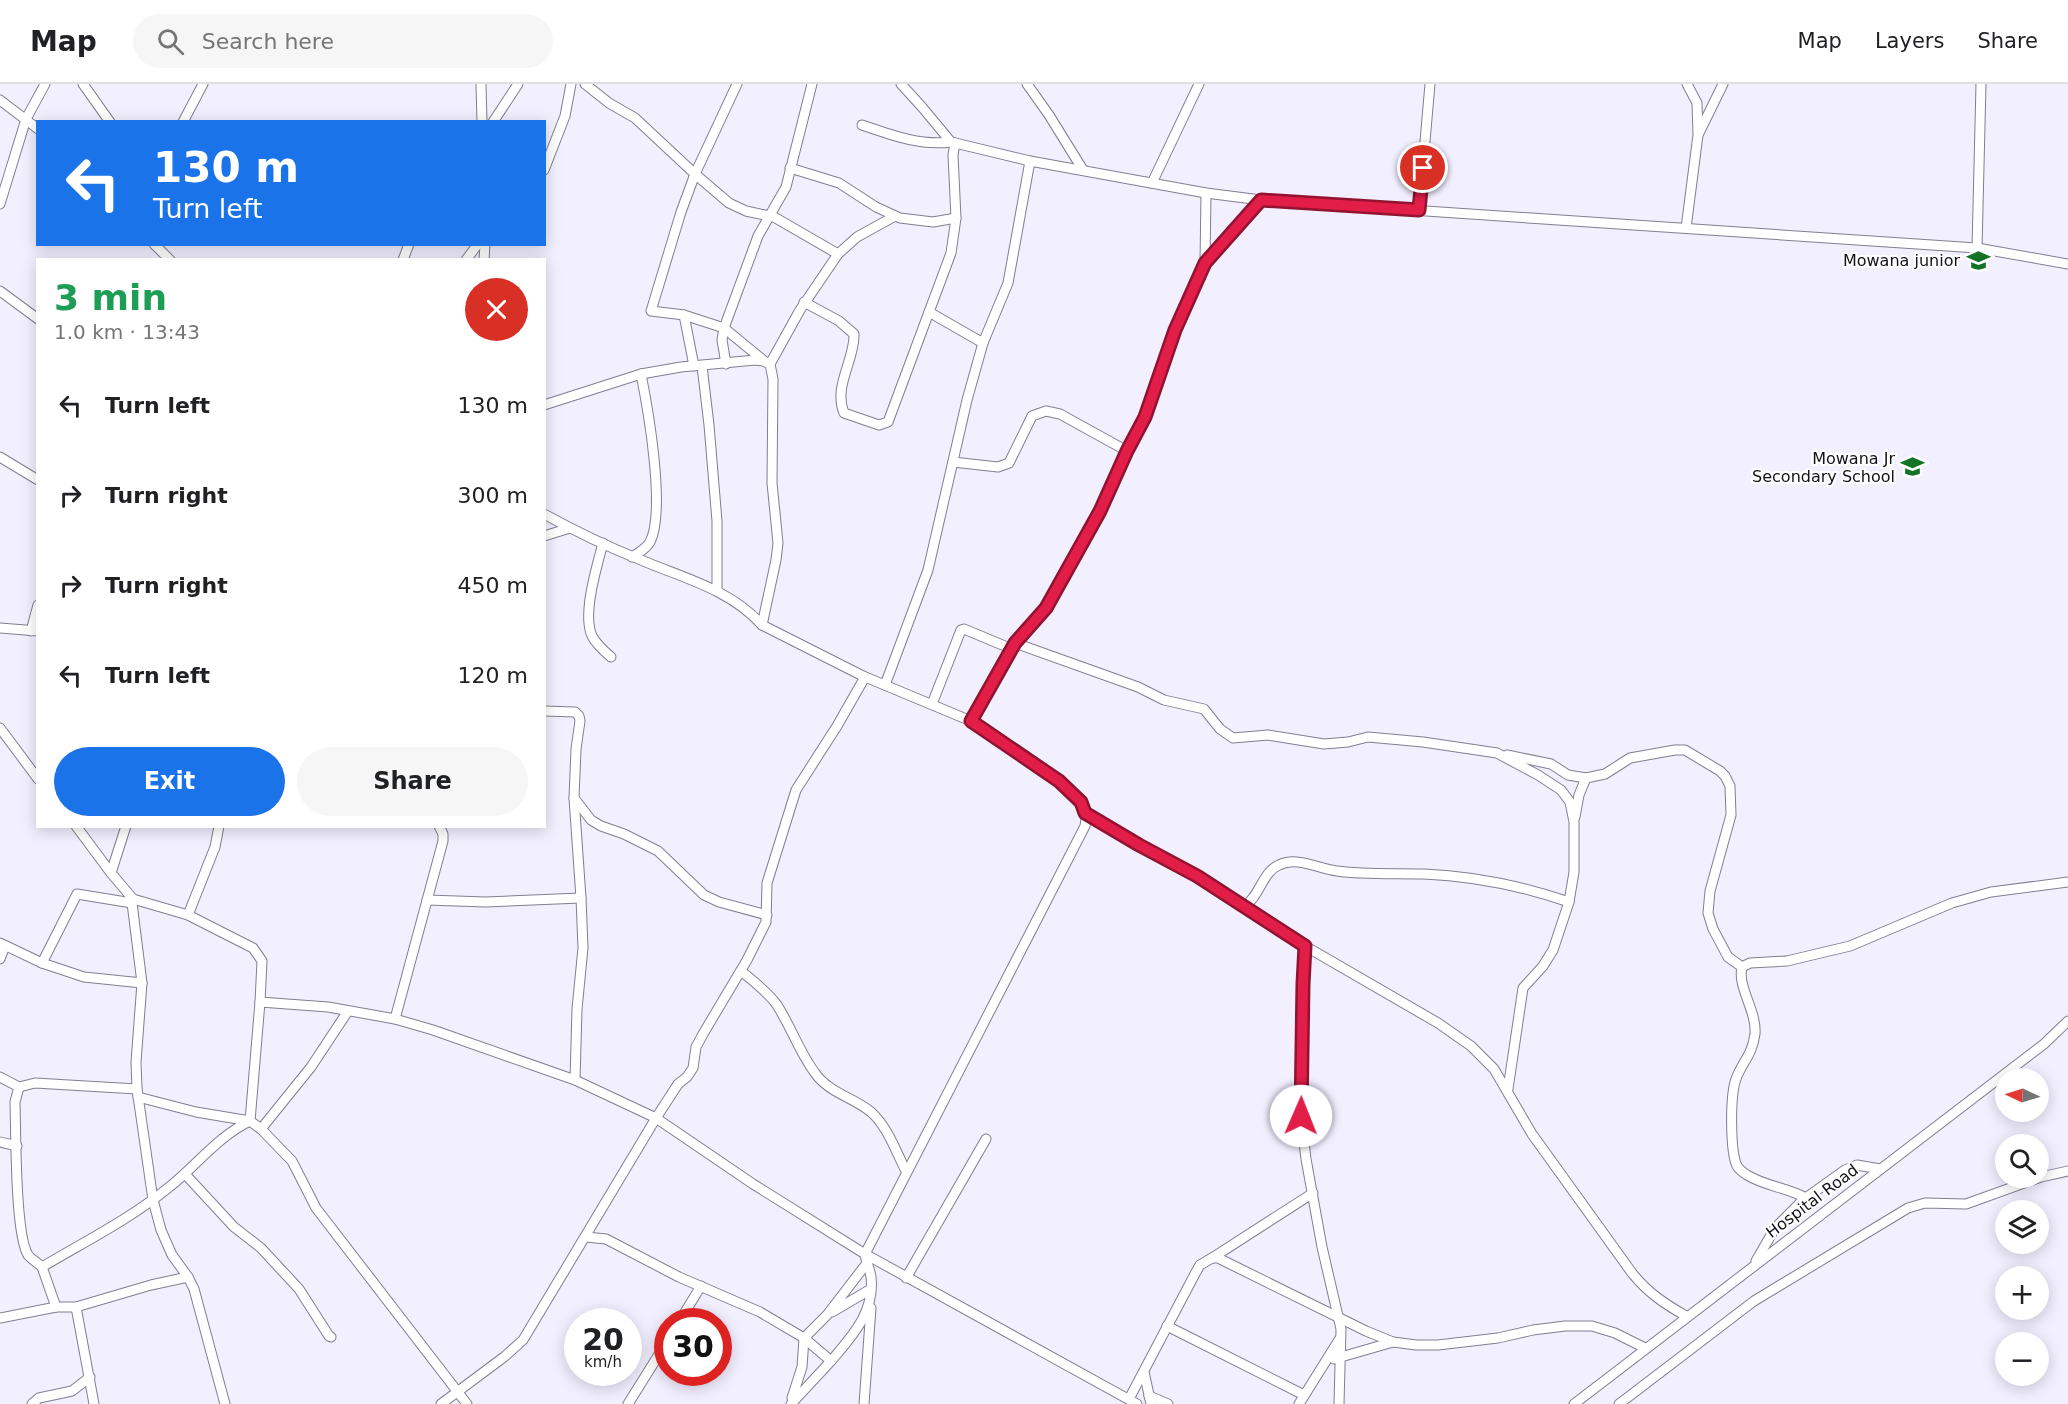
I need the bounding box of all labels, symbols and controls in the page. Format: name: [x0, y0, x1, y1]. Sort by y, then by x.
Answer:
search box: [133, 14, 553, 68]
text: Map: [30, 25, 97, 58]
icon: search: [154, 25, 187, 58]
text: Search here: [202, 29, 334, 54]
text: Map: [1798, 29, 1842, 53]
text: Layers: [1875, 29, 1944, 53]
text: Share: [1977, 29, 2038, 53]
pin: [1397, 142, 1448, 193]
text: 130 m: [153, 143, 299, 192]
icon: left: [54, 144, 132, 222]
icon: arrive: [1406, 151, 1439, 184]
text: Turn left: [153, 193, 263, 224]
school or university icon: Mowana junior: [1965, 247, 1991, 273]
place label: Mowana junior: [1843, 251, 1960, 270]
text: 3 min: [54, 277, 167, 318]
button: close: [465, 278, 528, 341]
text: 1.0 km · 13:43: [54, 320, 200, 344]
icon: left: [54, 389, 87, 422]
text: Turn left: [105, 393, 210, 418]
text: 130 m: [458, 393, 528, 418]
place label: Mowana Jr Secondary School: [1752, 449, 1895, 486]
school or university icon: Mowana Jr Secondary School: [1900, 454, 1926, 480]
icon: right: [54, 479, 87, 512]
text: Turn right: [105, 483, 228, 508]
text: 300 m: [458, 483, 528, 508]
icon: right: [54, 569, 87, 602]
text: Turn right: [105, 573, 228, 598]
text: 450 m: [458, 573, 528, 598]
icon: left: [54, 659, 87, 692]
text: Turn left: [105, 663, 210, 688]
text: 120 m: [458, 663, 528, 688]
button: Exit: [54, 747, 285, 816]
button: Share: [297, 747, 528, 816]
north arrow: [1995, 1068, 2049, 1122]
map controls: [1995, 1068, 2049, 1386]
position arrow: [1269, 1084, 1333, 1148]
button: search: [1995, 1134, 2049, 1188]
street label: Hospital Road: [1762, 1160, 1862, 1242]
button: layers: [1995, 1200, 2049, 1254]
button: +: [1995, 1266, 2049, 1320]
speed limit sign: 30: [654, 1308, 732, 1386]
text: 20: [582, 1322, 624, 1357]
button: −: [1995, 1332, 2049, 1386]
text: km/h: [584, 1353, 622, 1371]

